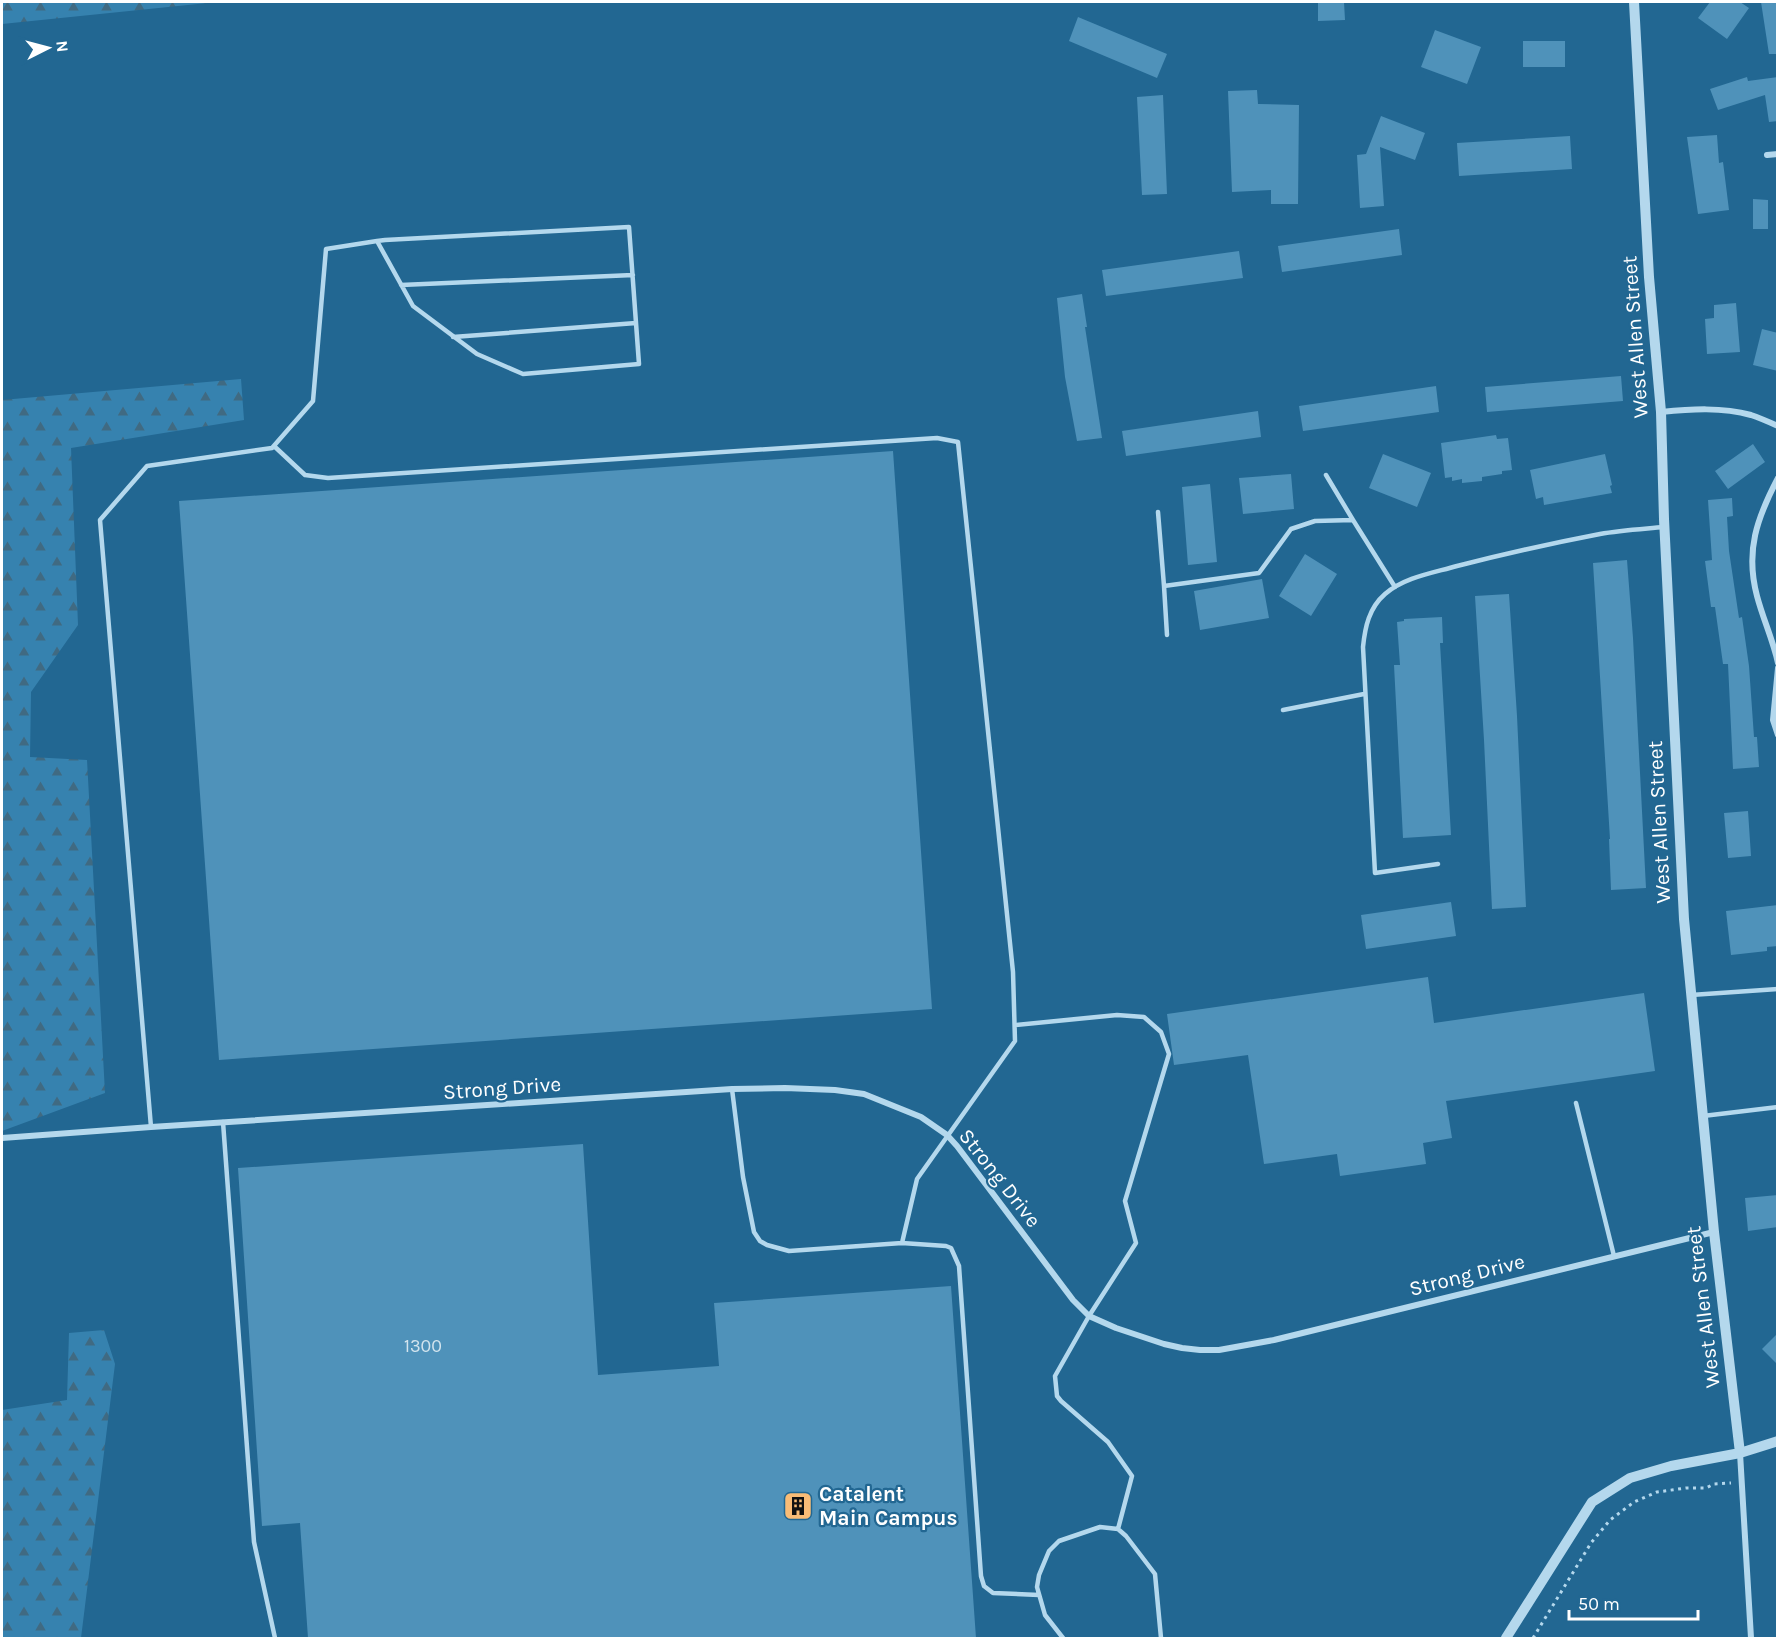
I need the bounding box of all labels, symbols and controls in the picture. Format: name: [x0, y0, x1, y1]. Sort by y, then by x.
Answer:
north arrow: [18, 18, 78, 78]
text: N: [52, 40, 72, 53]
street label: West Allen Street: [1617, 255, 1653, 419]
street label: West Allen Street: [1643, 740, 1675, 904]
street label: Strong Drive: [442, 1072, 562, 1104]
street label: Strong Drive: [954, 1124, 1046, 1232]
street label: West Allen Street: [1681, 1225, 1725, 1389]
street label: Strong Drive: [1407, 1249, 1527, 1301]
house number: 1300: [404, 1335, 442, 1357]
place label: Catalent Main Campus: [819, 1482, 958, 1530]
building icon: Catalent Main Campus: [782, 1490, 814, 1522]
scale bar: [1569, 1583, 1698, 1621]
text: 50 m: [1578, 1593, 1620, 1615]

